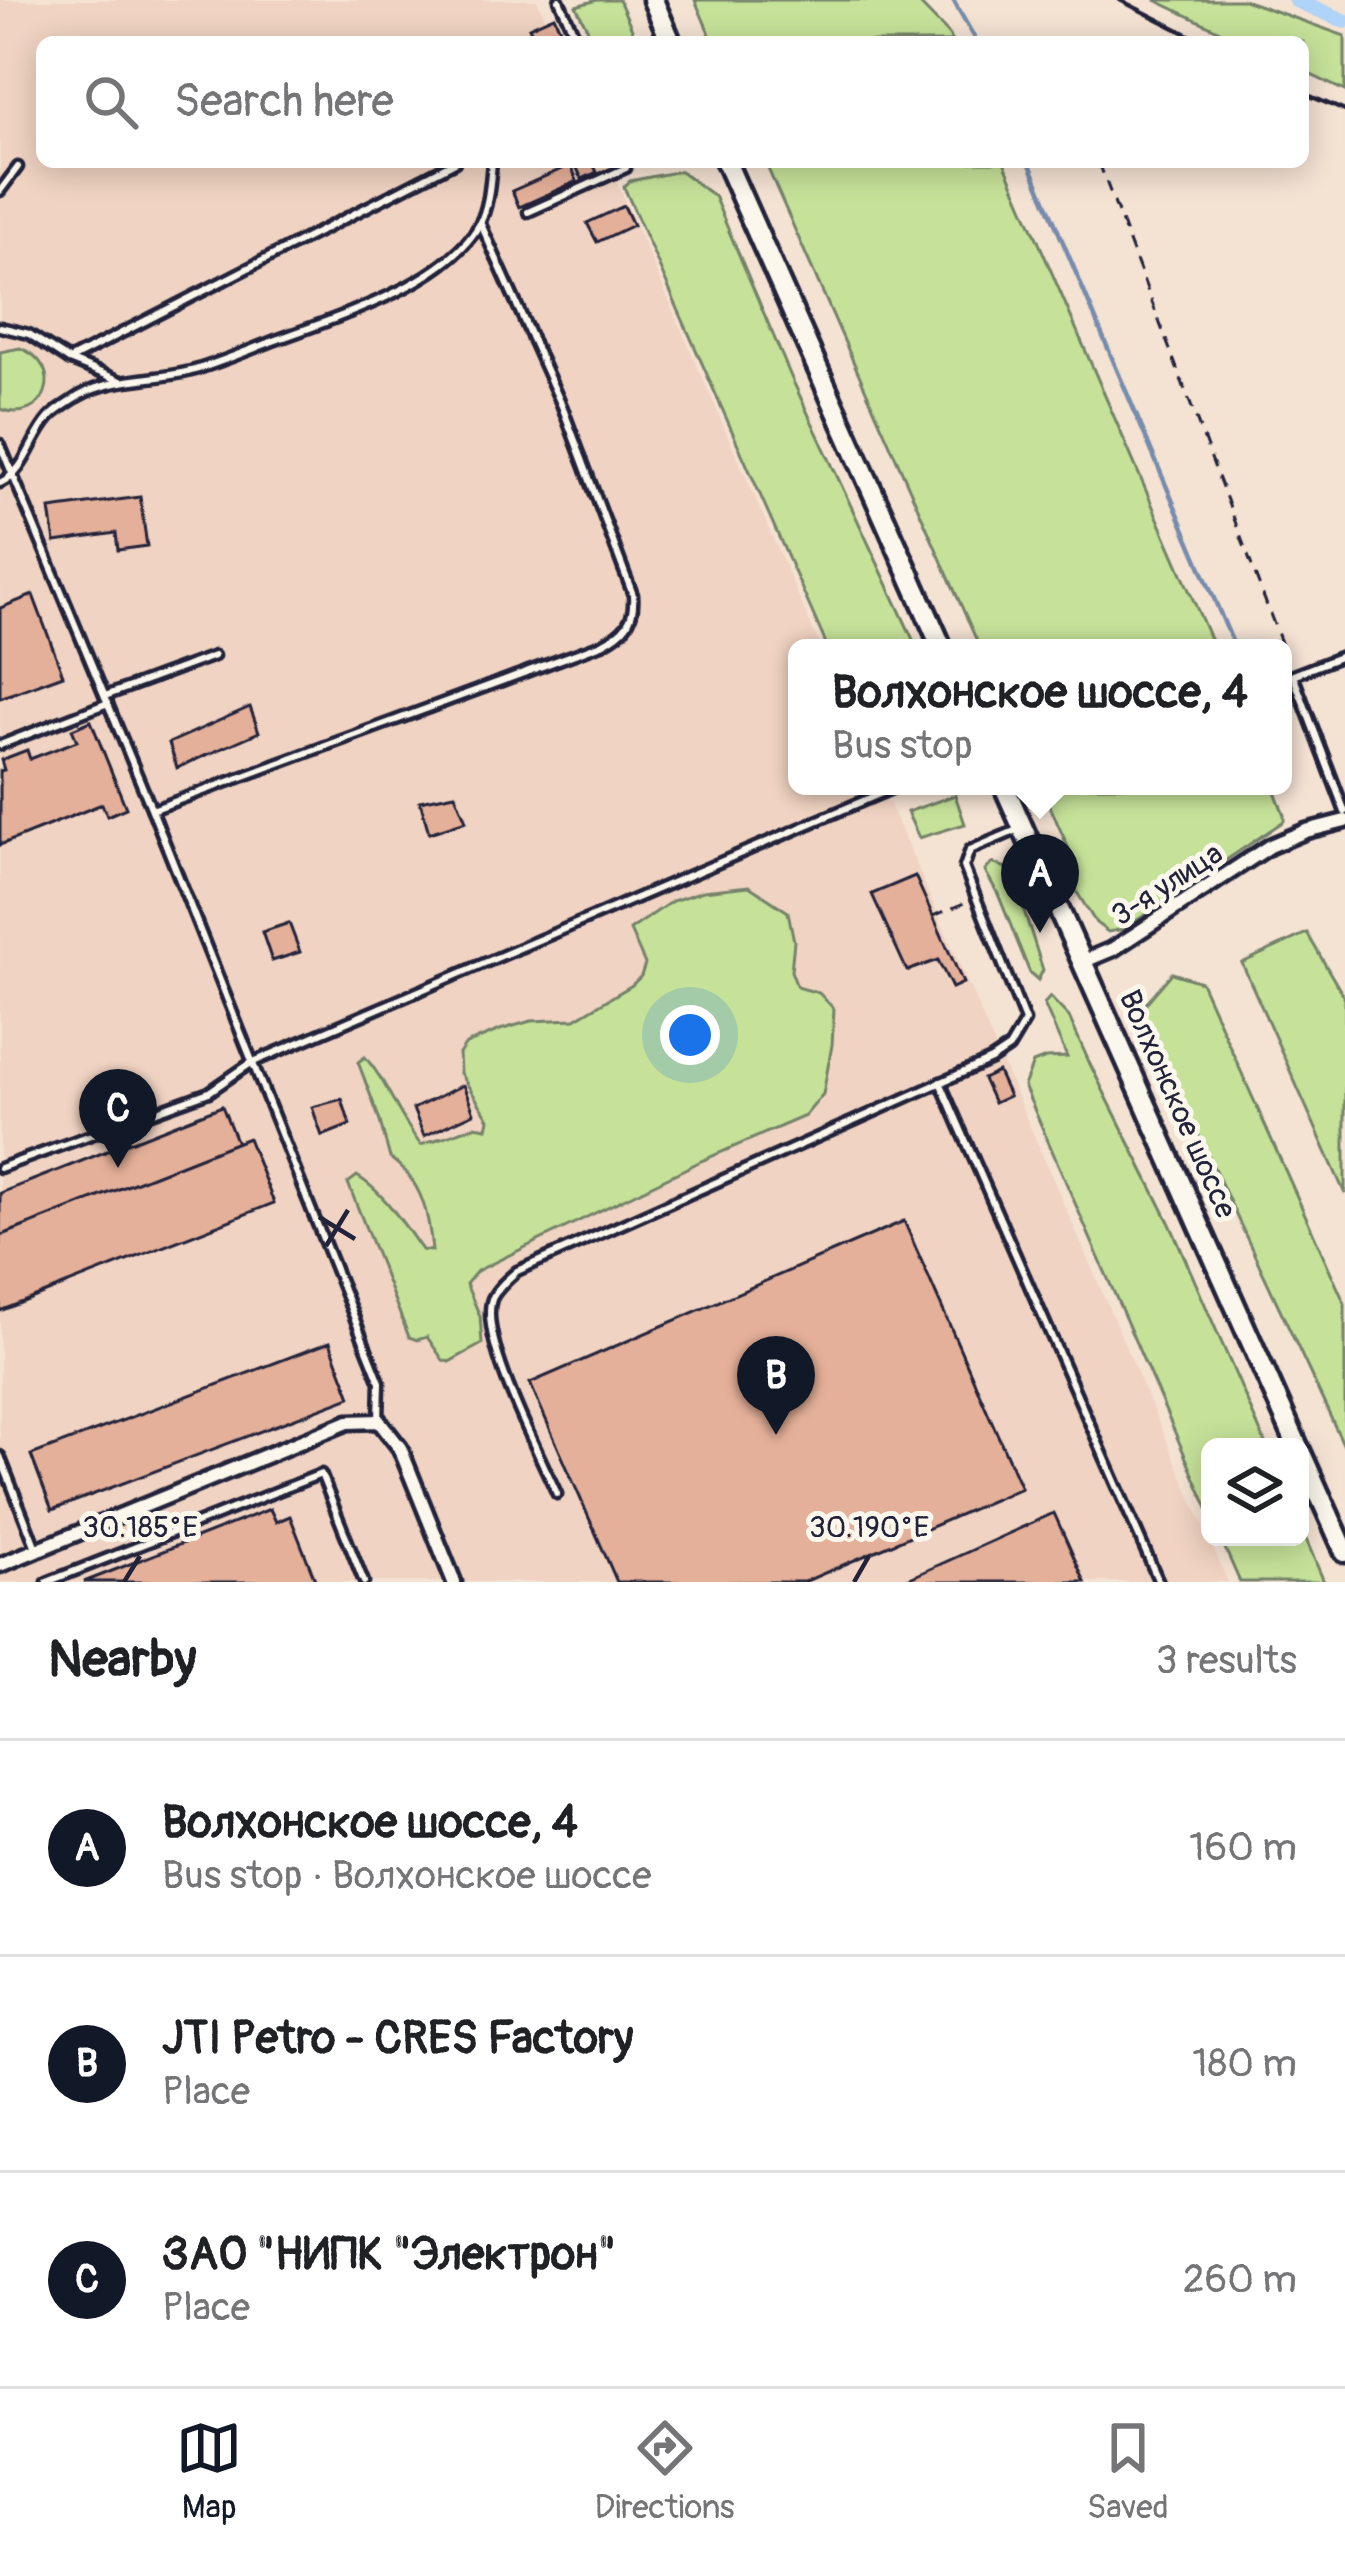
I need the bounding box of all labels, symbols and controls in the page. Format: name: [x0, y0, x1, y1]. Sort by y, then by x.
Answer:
search box: [36, 36, 1309, 168]
icon: search: [78, 69, 144, 135]
text: Search here: [174, 74, 394, 130]
popup: [788, 639, 1292, 795]
text: Волхонское шоссе, 4: [832, 665, 1248, 721]
text: Bus stop: [832, 721, 973, 770]
pin: A: [1001, 834, 1079, 933]
street label: 3-я улица: [1105, 835, 1230, 934]
street label: Волхонское шоссе: [1111, 984, 1244, 1224]
your location: [660, 1005, 720, 1065]
pin: C: [79, 1069, 157, 1168]
pin: B: [737, 1336, 815, 1435]
map controls: [1201, 1438, 1309, 1546]
button: layers: [1201, 1438, 1309, 1546]
text: 30.185°E: [82, 1509, 198, 1546]
text: 30.190°E: [809, 1509, 929, 1546]
text: Nearby: [48, 1628, 196, 1692]
text: 3 results: [1156, 1636, 1297, 1685]
text: Волхонское шоссе, 4: [162, 1795, 578, 1851]
text: A: [74, 1823, 100, 1872]
text: 160 m: [1189, 1823, 1297, 1872]
text: Bus stop · Волхонское шоссе: [162, 1851, 651, 1900]
text: JTI Petro - CRES Factory: [162, 2011, 633, 2067]
text: B: [76, 2039, 98, 2088]
text: 180 m: [1192, 2039, 1297, 2088]
text: Place: [162, 2067, 250, 2116]
text: ЗАО "НИПК "Электрон": [162, 2227, 616, 2283]
text: C: [75, 2255, 99, 2304]
text: 260 m: [1183, 2255, 1297, 2304]
text: Place: [162, 2283, 250, 2332]
tab: Map: [176, 2415, 242, 2528]
tab: Directions: [595, 2415, 735, 2528]
tab: Saved: [1087, 2415, 1169, 2528]

